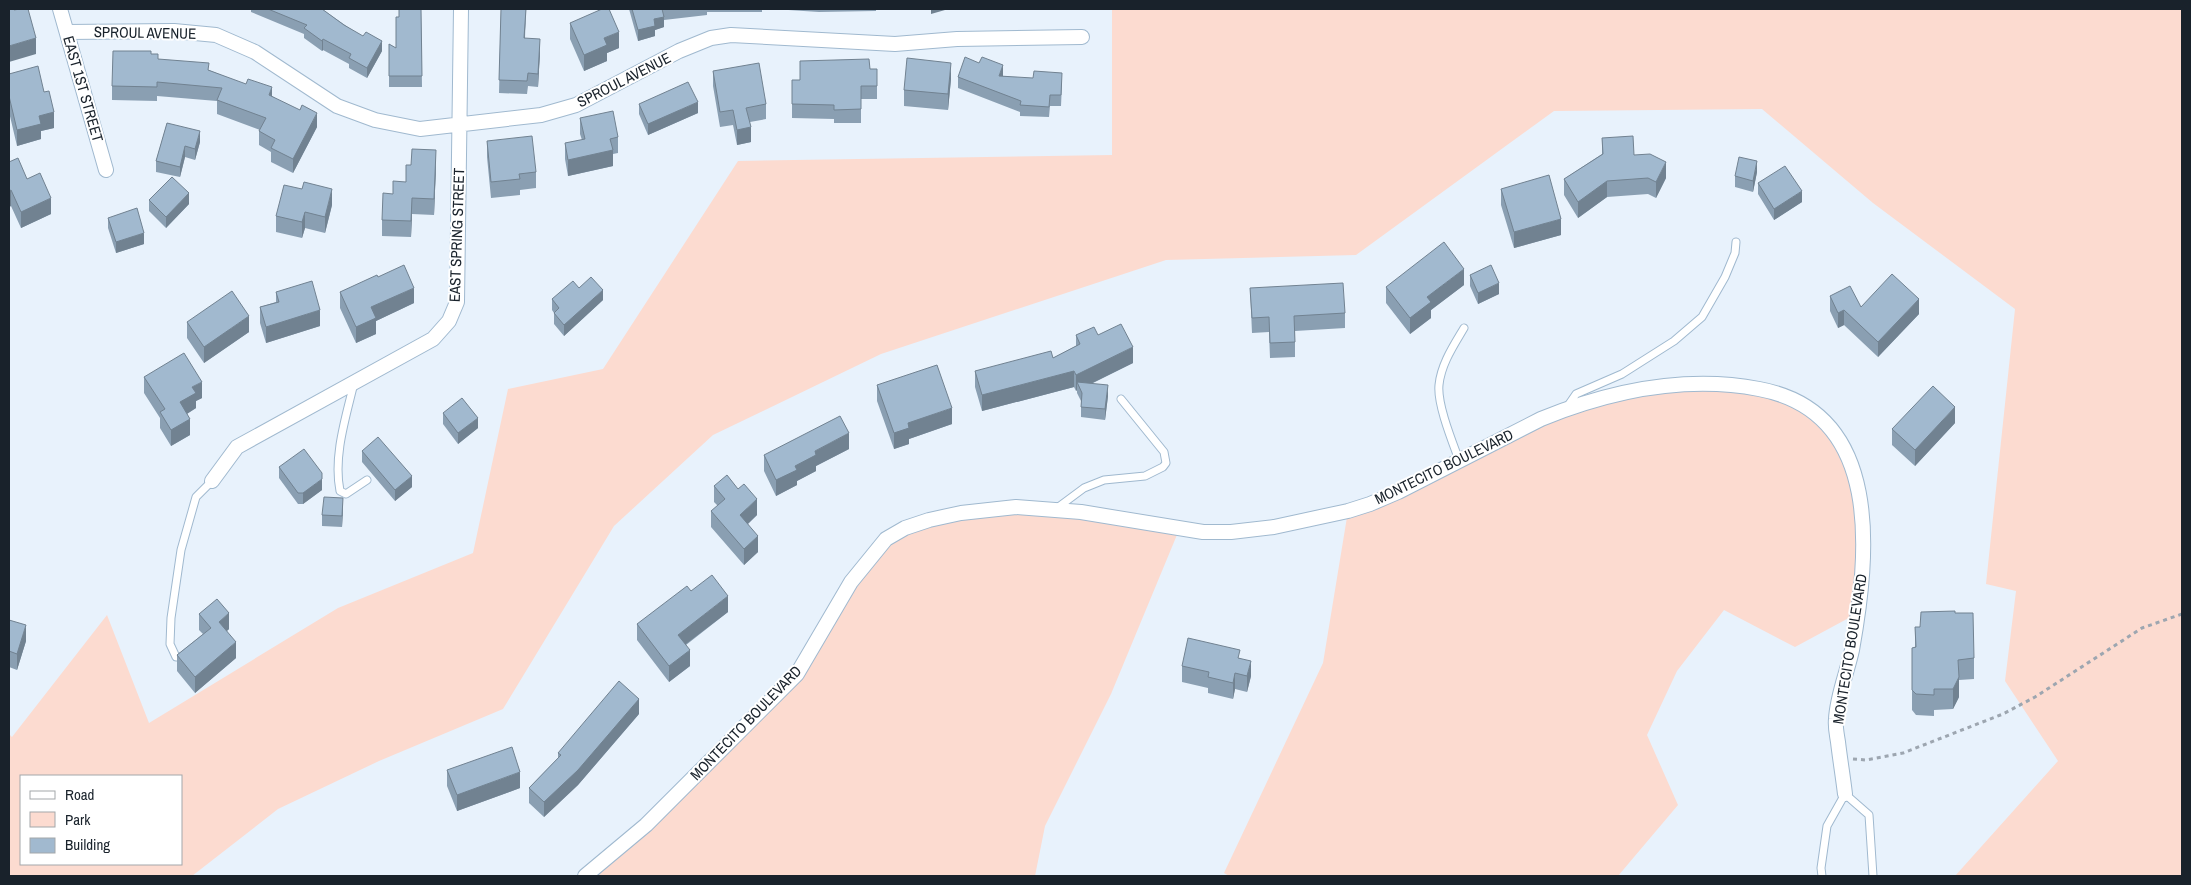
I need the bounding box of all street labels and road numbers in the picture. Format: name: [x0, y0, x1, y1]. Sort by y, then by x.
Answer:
street label: SPROUL AVENUE: [94, 21, 196, 44]
street label: EAST 1ST STREET: [58, 33, 109, 145]
street label: SPROUL AVENUE: [573, 47, 674, 112]
street label: EAST SPRING STREET: [444, 167, 469, 303]
street label: MONTECITO BOULEVARD: [1371, 424, 1517, 509]
street label: MONTECITO BOULEVARD: [1827, 572, 1872, 726]
street label: MONTECITO BOULEVARD: [685, 661, 806, 785]

